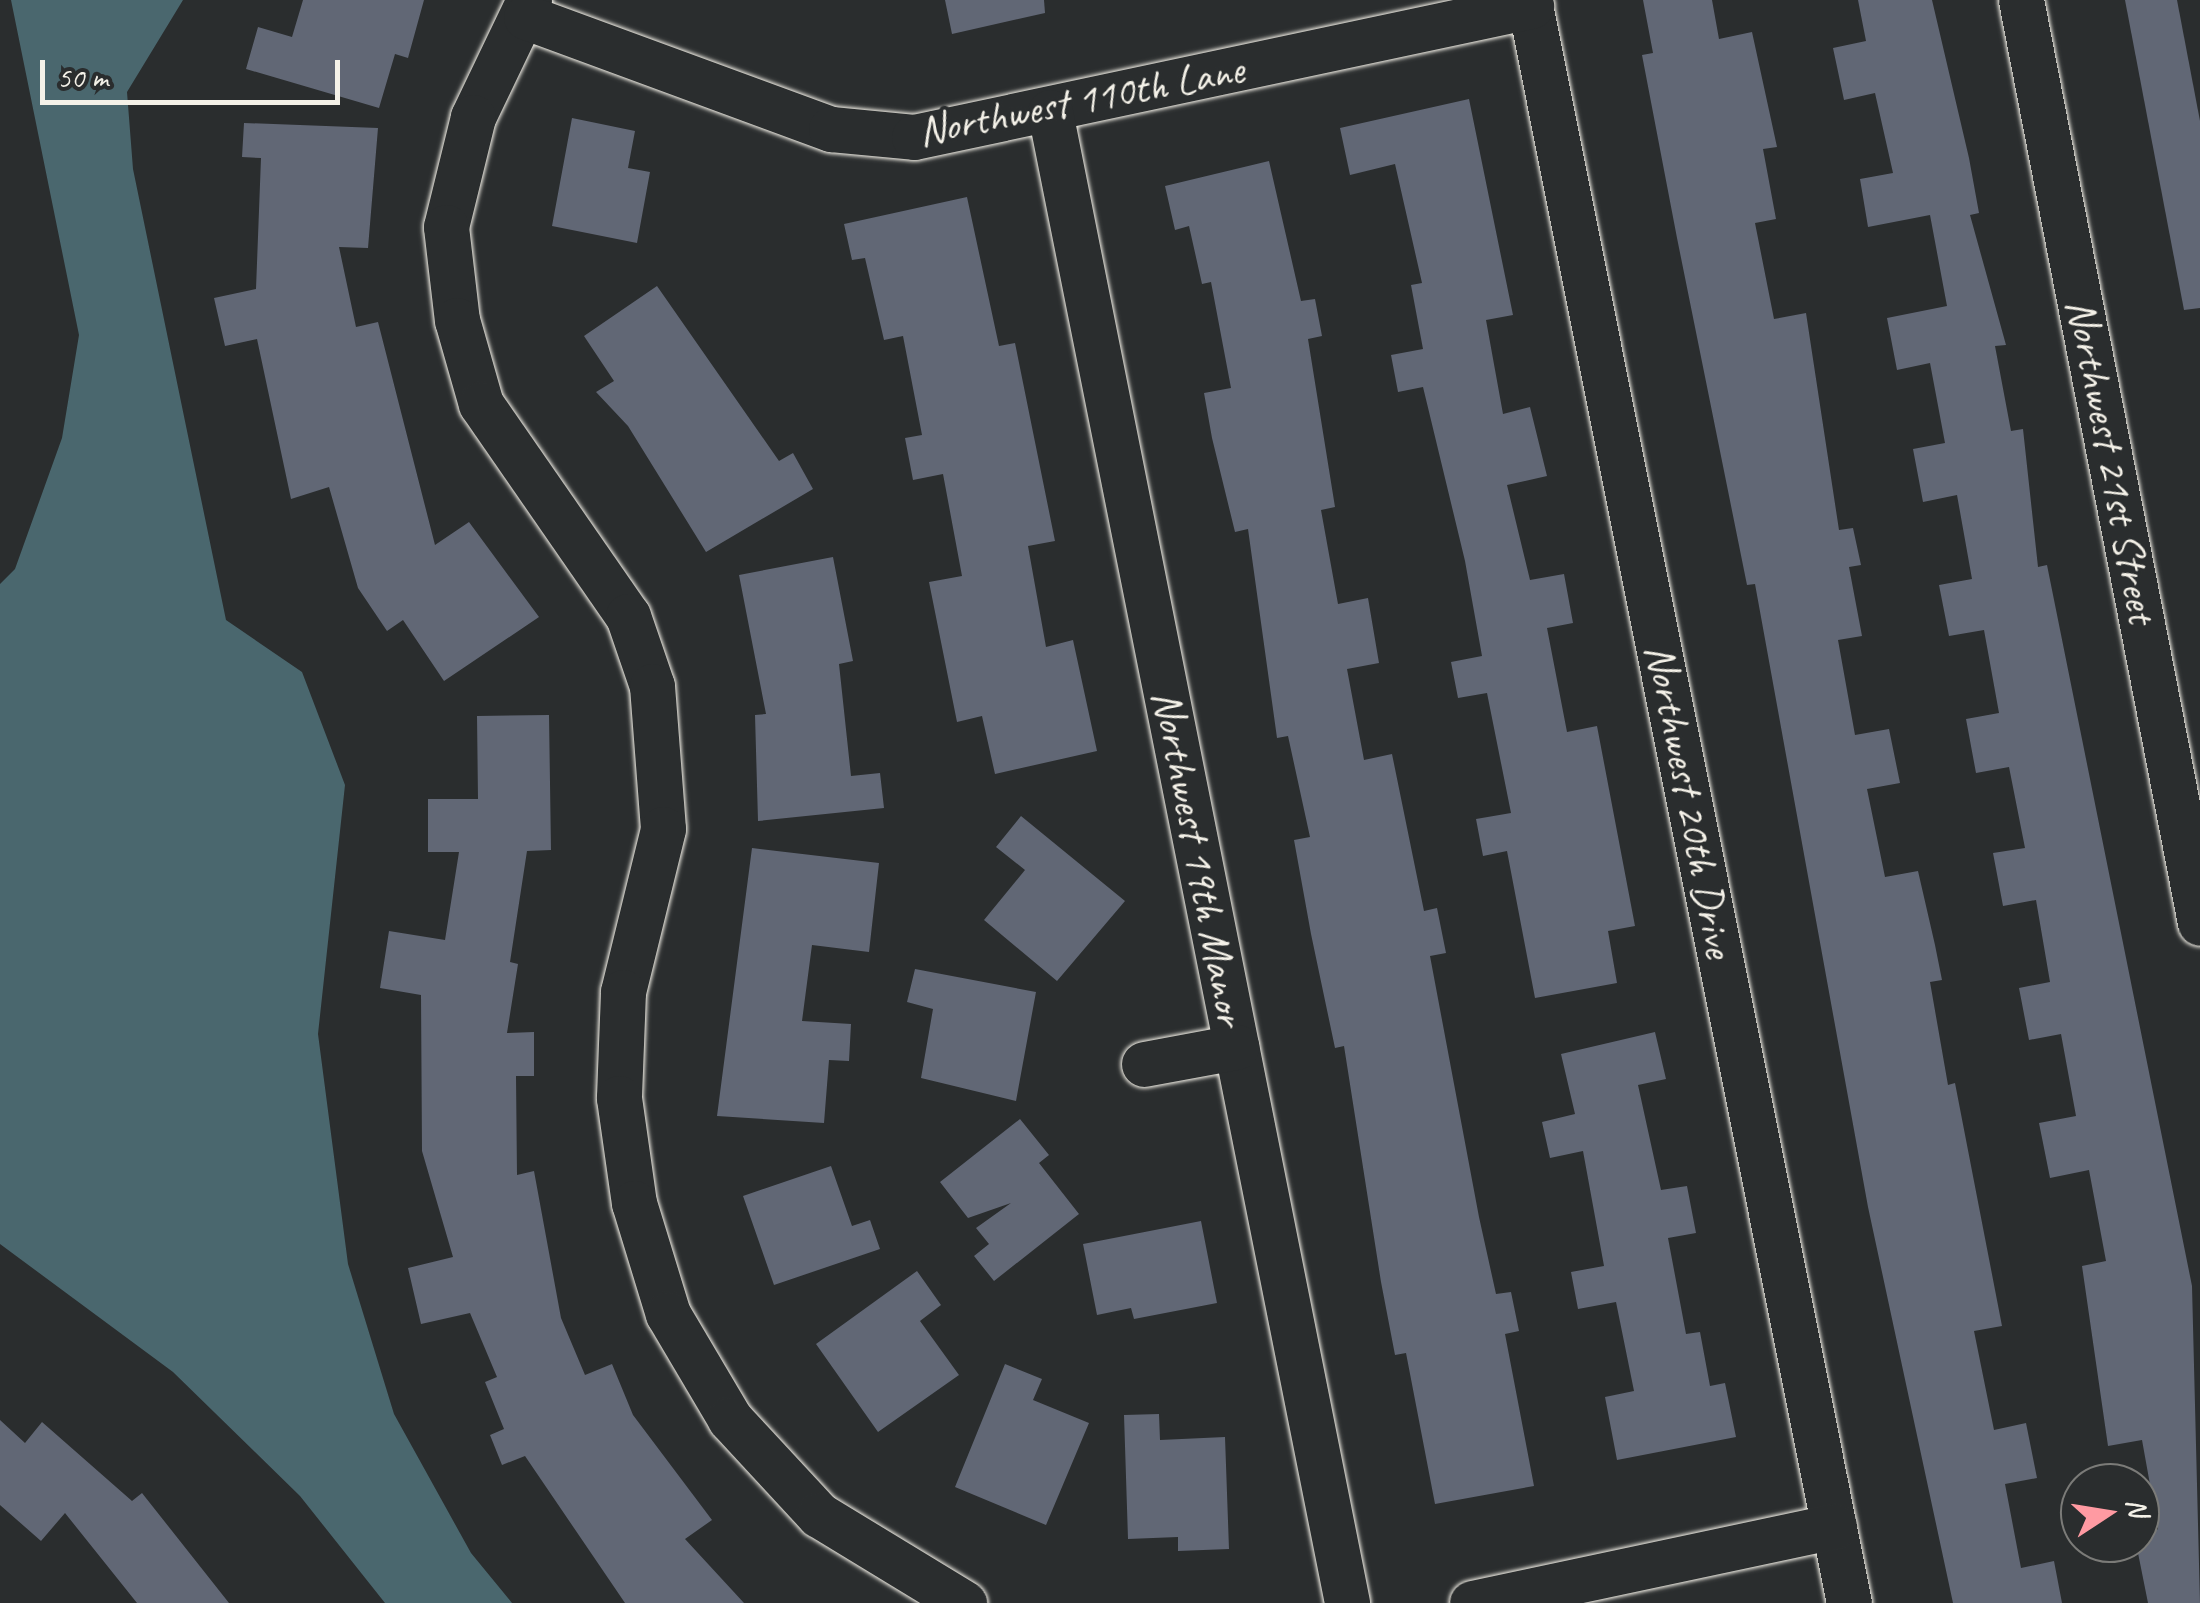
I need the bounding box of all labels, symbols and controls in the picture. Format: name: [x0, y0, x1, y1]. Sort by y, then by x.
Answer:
scale bar: [45, 40, 345, 102]
street label: Northwest 110th Lane: [914, 45, 1248, 157]
text: 50 m: [57, 58, 108, 96]
street label: Northwest 21st Street: [2055, 294, 2167, 628]
street label: Northwest 20th Drive: [1634, 640, 1744, 962]
street label: Northwest 19th Manor: [1141, 686, 1255, 1030]
north arrow: [2060, 1463, 2160, 1563]
text: N: [2119, 1495, 2157, 1519]

